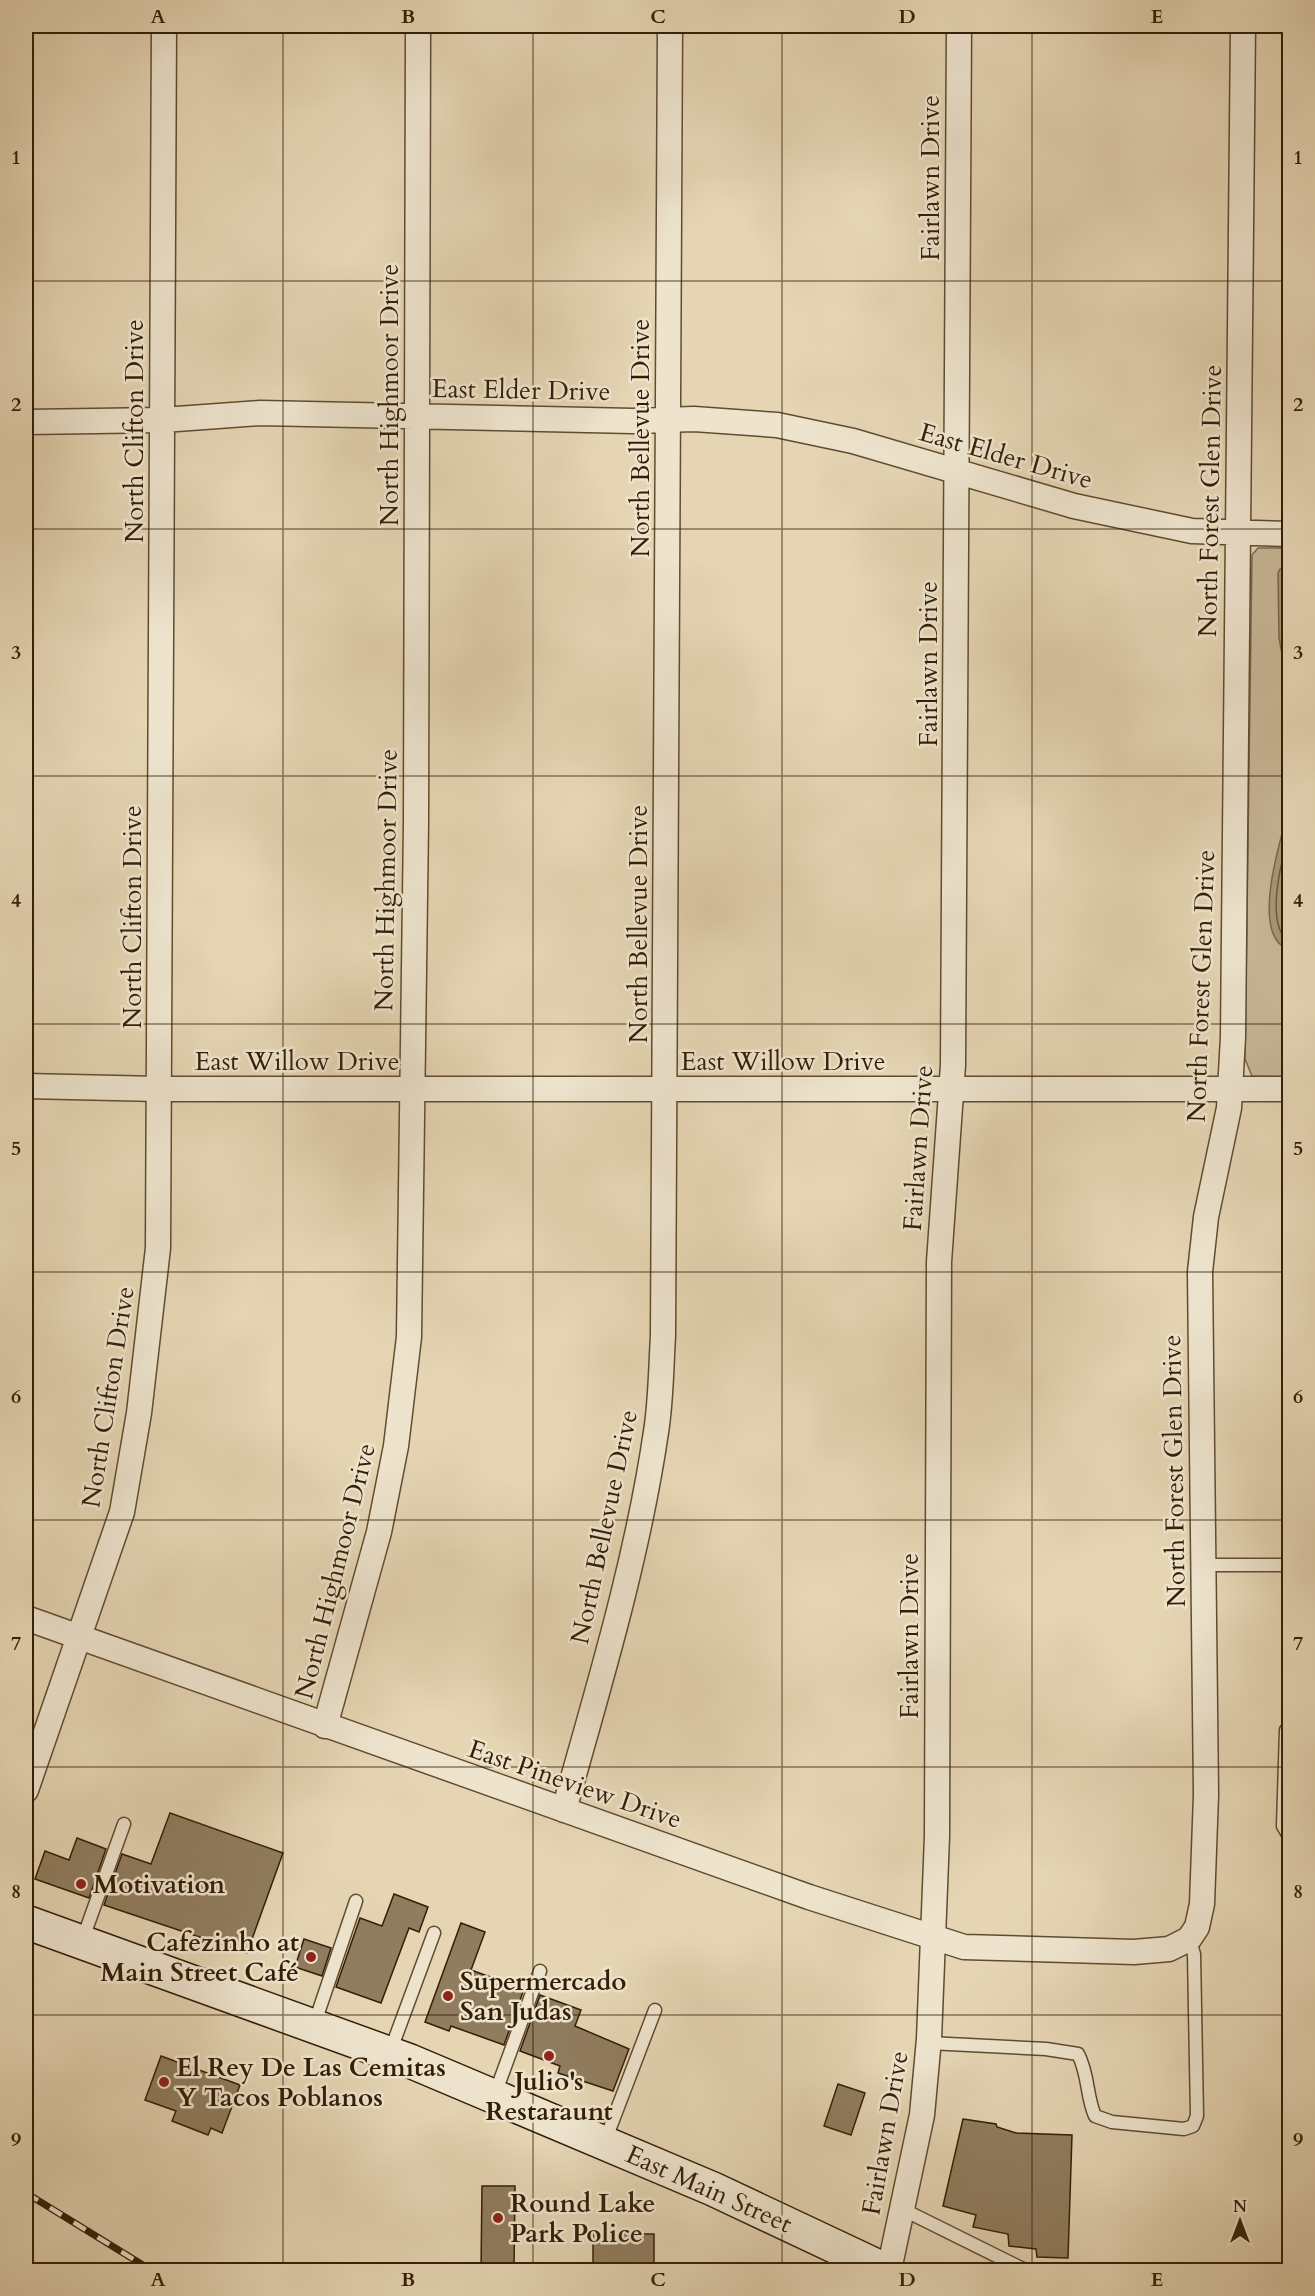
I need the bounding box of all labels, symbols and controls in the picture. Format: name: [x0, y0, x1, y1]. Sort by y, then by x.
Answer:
text: A: [150, 3, 166, 30]
text: B: [401, 3, 415, 30]
text: C: [650, 3, 666, 30]
text: D: [898, 3, 916, 30]
text: E: [1151, 3, 1163, 30]
street label: Fairlawn Drive: [913, 95, 948, 261]
text: 1: [11, 144, 21, 171]
text: 1: [1293, 144, 1303, 171]
street label: North Highmoor Drive: [372, 264, 407, 526]
street label: North Clifton Drive: [117, 319, 152, 543]
street label: North Bellevue Drive: [623, 319, 658, 557]
street label: North Forest Glen Drive: [1190, 364, 1230, 638]
street label: East Elder Drive: [431, 371, 611, 409]
text: 2: [11, 391, 21, 418]
text: 2: [1293, 391, 1303, 418]
street label: East Elder Drive: [915, 415, 1097, 497]
street label: Fairlawn Drive: [911, 581, 946, 747]
text: 3: [11, 639, 21, 666]
text: 3: [1293, 639, 1303, 666]
street label: North Highmoor Drive: [366, 748, 406, 1012]
street label: North Clifton Drive: [115, 805, 150, 1029]
street label: North Bellevue Drive: [621, 805, 656, 1043]
street label: North Forest Glen Drive: [1179, 849, 1223, 1123]
text: 4: [11, 887, 21, 914]
text: 4: [1293, 887, 1303, 914]
street label: East Willow Drive: [194, 1044, 400, 1079]
street label: East Willow Drive: [680, 1044, 886, 1079]
street label: Fairlawn Drive: [895, 1064, 941, 1232]
text: 5: [11, 1135, 21, 1162]
text: 5: [1293, 1135, 1303, 1162]
street label: North Clifton Drive: [73, 1284, 143, 1510]
street label: North Forest Glen Drive: [1154, 1334, 1194, 1608]
text: 6: [11, 1383, 21, 1410]
text: 6: [1293, 1383, 1303, 1410]
street label: North Bellevue Drive: [562, 1407, 646, 1647]
street label: North Highmoor Drive: [286, 1439, 384, 1703]
street label: Fairlawn Drive: [892, 1553, 927, 1719]
text: 7: [11, 1630, 21, 1657]
text: 7: [1293, 1630, 1303, 1657]
street label: East Pineview Drive: [464, 1731, 686, 1837]
place label: Motivation: [93, 1867, 226, 1902]
marker: Motivation: [74, 1877, 88, 1891]
text: 8: [11, 1878, 21, 1905]
text: 8: [1293, 1878, 1303, 1905]
place label: Cafezinho at Main Street Café: [100, 1925, 299, 1990]
marker: Cafezinho at Main Street Café: [304, 1950, 318, 1964]
place label: Supermercado San Judas: [460, 1964, 627, 2029]
marker: Supermercado San Judas: [441, 1989, 455, 2003]
street label: Fairlawn Drive: [853, 2048, 917, 2218]
marker: Julio's Restaraunt: [542, 2049, 556, 2063]
place label: El Rey De Las Cemitas Y Tacos Poblanos: [176, 2050, 446, 2115]
place label: Julio's Restaraunt: [485, 2064, 613, 2129]
marker: El Rey De Las Cemitas Y Tacos Poblanos: [157, 2075, 171, 2089]
text: 9: [11, 2126, 21, 2153]
text: 9: [1293, 2126, 1303, 2153]
street label: East Main Street: [620, 2137, 798, 2241]
place label: Round Lake Park Police: [510, 2186, 655, 2251]
north arrow: [1210, 2191, 1270, 2251]
text: N: [1233, 2196, 1247, 2218]
marker: Round Lake Park Police: [491, 2211, 505, 2225]
text: A: [150, 2266, 166, 2293]
text: B: [401, 2266, 415, 2293]
text: C: [650, 2266, 666, 2293]
text: D: [898, 2266, 916, 2293]
text: E: [1151, 2266, 1163, 2293]

